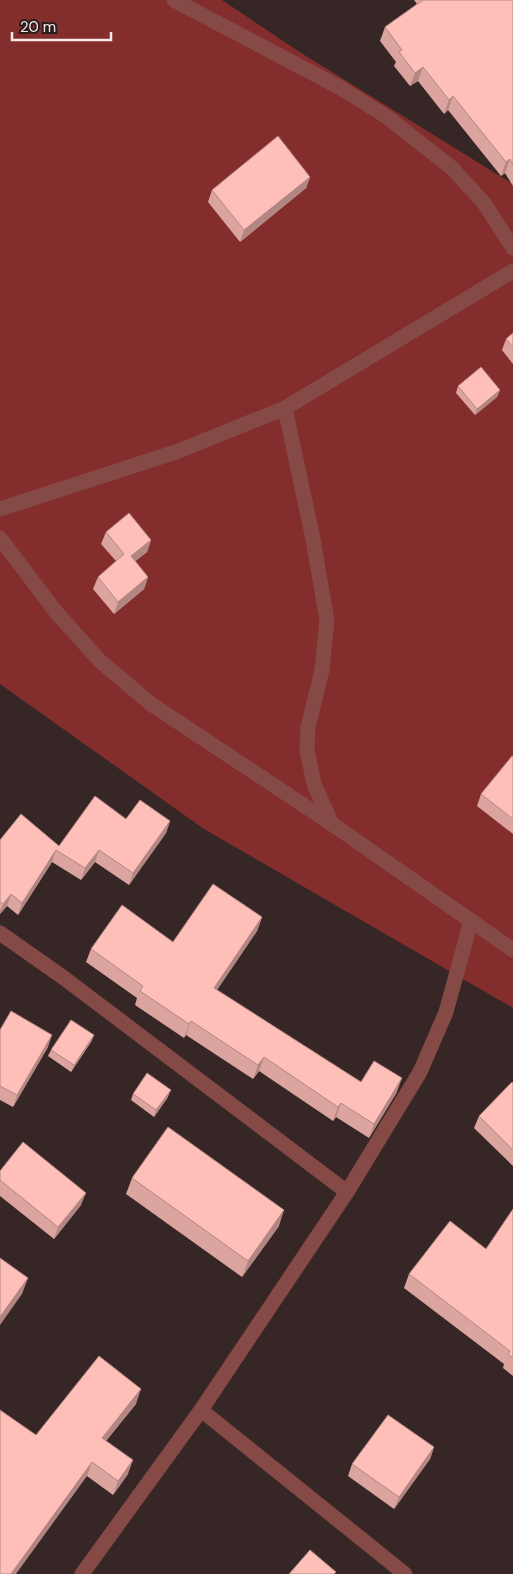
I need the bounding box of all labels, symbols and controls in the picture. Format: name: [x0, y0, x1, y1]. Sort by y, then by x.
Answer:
scale bar: [12, 10, 111, 42]
text: 20 m: [20, 17, 56, 37]

